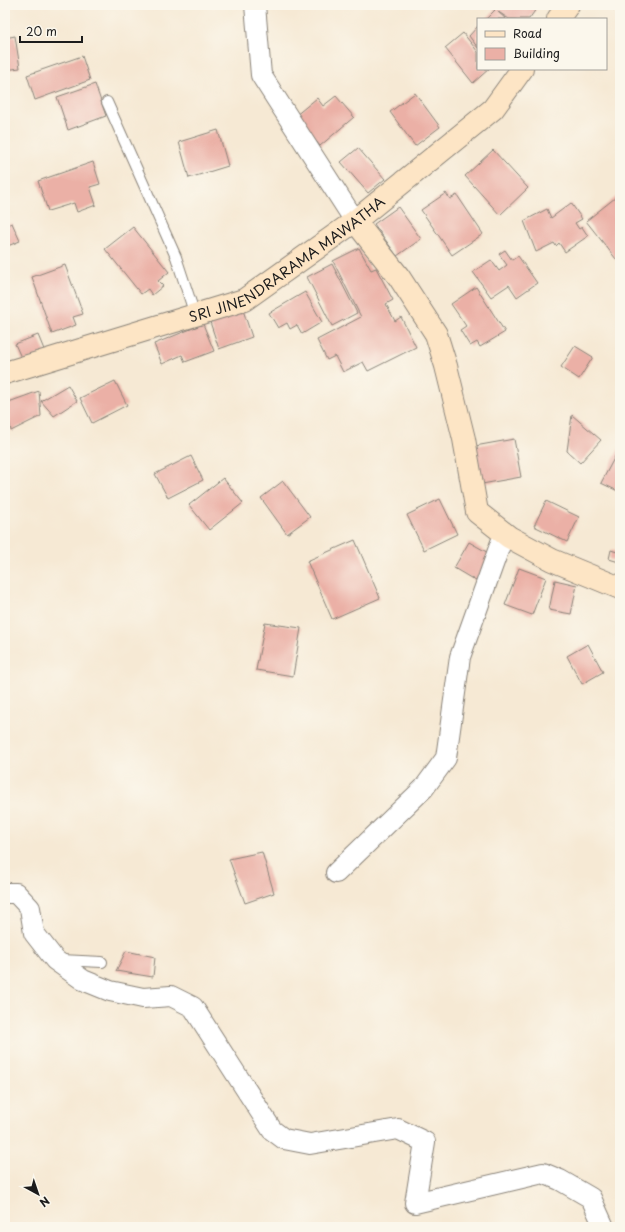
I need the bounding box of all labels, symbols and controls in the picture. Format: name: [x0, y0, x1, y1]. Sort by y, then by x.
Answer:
scale bar: [20, 18, 82, 44]
legend: [477, 18, 607, 70]
text: 20 m: [26, 22, 57, 40]
text: Road: [513, 24, 542, 42]
text: Building: [513, 44, 560, 62]
street label: SRI JINENDRARAMA MAWATHA: [186, 191, 389, 327]
north arrow: [18, 1174, 58, 1214]
text: N: [36, 1193, 54, 1212]

